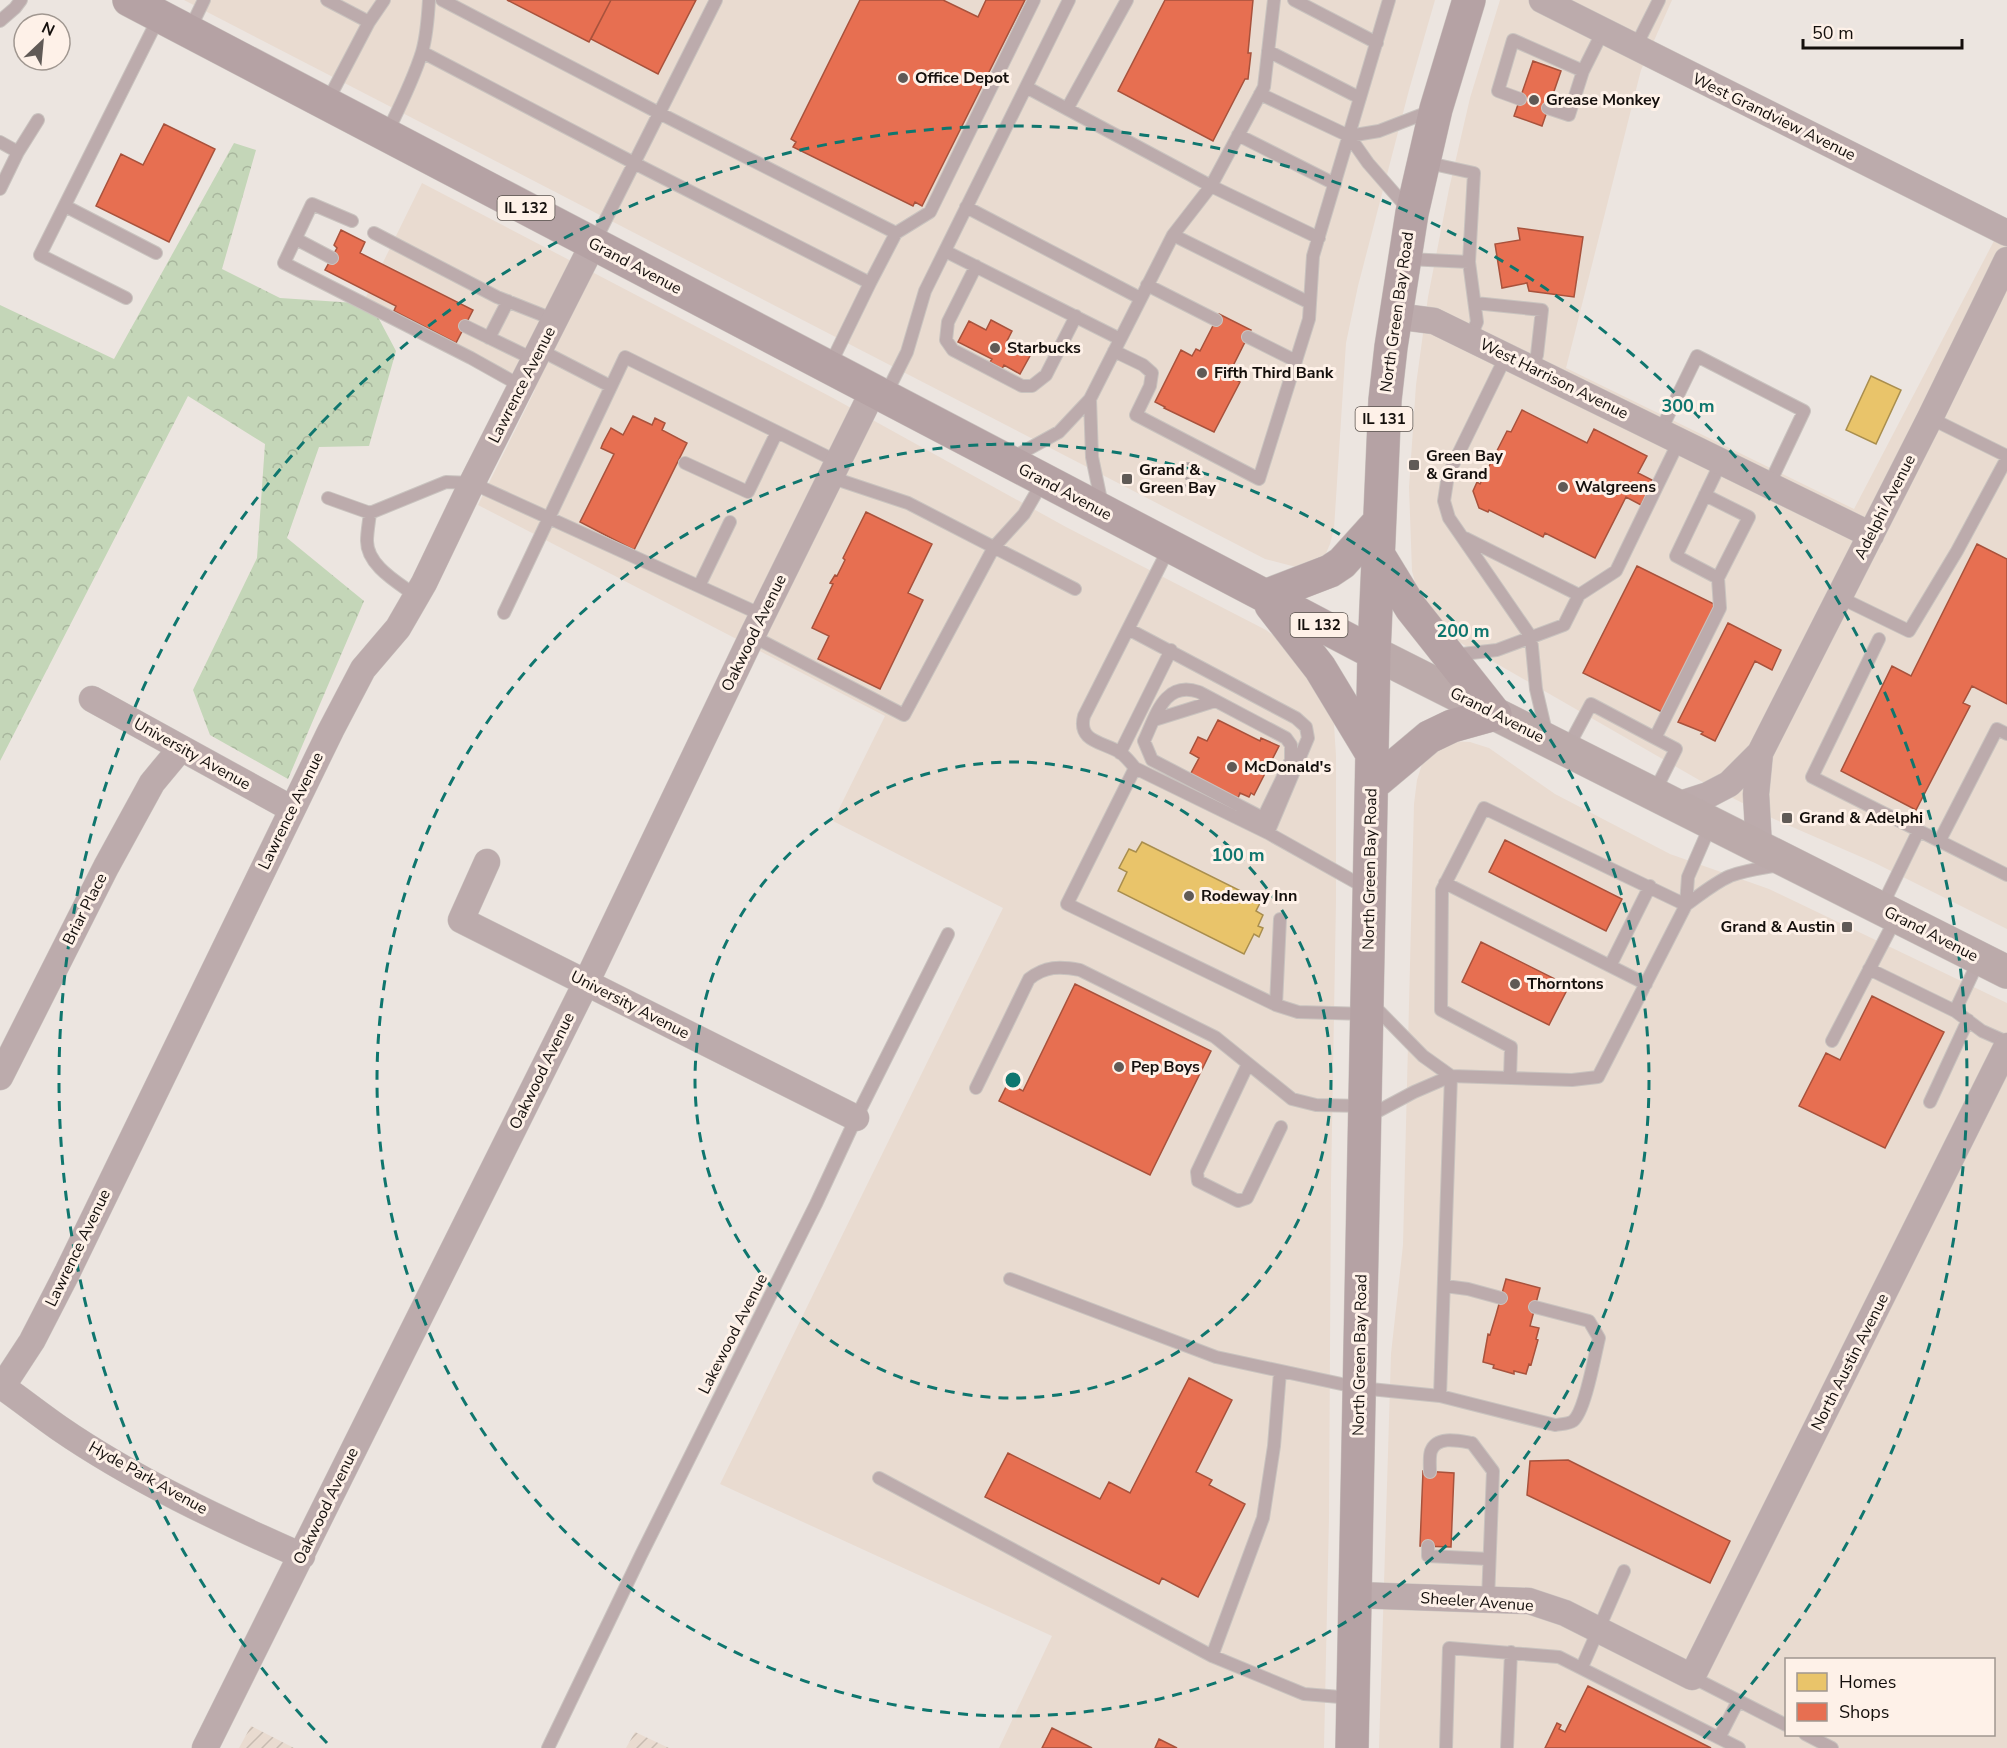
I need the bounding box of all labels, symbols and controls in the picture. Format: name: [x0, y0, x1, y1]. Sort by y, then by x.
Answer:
north arrow: [12, 12, 72, 72]
scale bar: [1803, 12, 1962, 50]
text: N: [38, 17, 58, 42]
text: 50 m: [1812, 21, 1854, 45]
place label: Office Depot: [915, 67, 1010, 89]
street label: West Grandview Avenue: [1689, 68, 1859, 166]
marker: Office Depot: [896, 71, 910, 85]
place label: Grease Monkey: [1546, 89, 1661, 111]
marker: Grease Monkey: [1527, 93, 1541, 107]
road number: IL 132: [498, 196, 554, 220]
street label: North Green Bay Road: [1375, 230, 1419, 394]
street label: Grand Avenue: [584, 232, 686, 300]
street label: Lawrence Avenue: [483, 323, 561, 447]
street label: West Harrison Avenue: [1476, 333, 1632, 425]
place label: Starbucks: [1007, 337, 1081, 359]
marker: Starbucks: [988, 341, 1002, 355]
place label: Fifth Third Bank: [1214, 362, 1334, 384]
marker: Fifth Third Bank: [1195, 366, 1209, 380]
text: 300 m: [1661, 394, 1715, 418]
road number: IL 131: [1356, 407, 1412, 431]
place label: Green Bay & Grand: [1426, 445, 1504, 485]
street label: Adelphi Avenue: [1849, 451, 1921, 563]
street label: Grand Avenue: [1014, 458, 1116, 526]
marker: Green Bay & Grand: [1407, 458, 1421, 472]
place label: Grand & Green Bay: [1139, 459, 1217, 499]
marker: Grand & Green Bay: [1120, 472, 1134, 486]
place label: Walgreens: [1575, 476, 1656, 498]
marker: Walgreens: [1556, 480, 1570, 494]
street label: Oakwood Avenue: [716, 571, 792, 695]
road number: IL 132: [1290, 613, 1348, 637]
text: 200 m: [1436, 619, 1490, 643]
street label: Grand Avenue: [1446, 682, 1548, 748]
street label: University Avenue: [130, 713, 254, 795]
street label: Lawrence Avenue: [253, 749, 329, 873]
place label: McDonald's: [1244, 756, 1331, 778]
marker: McDonald's: [1225, 760, 1239, 774]
street label: North Green Bay Road: [1358, 788, 1382, 950]
place label: Grand & Adelphi: [1799, 807, 1923, 829]
marker: Grand & Adelphi: [1780, 811, 1794, 825]
text: 100 m: [1211, 843, 1265, 867]
street label: Briar Place: [58, 869, 112, 949]
place label: Rodeway Inn: [1201, 885, 1297, 907]
marker: Rodeway Inn: [1182, 889, 1196, 903]
street label: Grand Avenue: [1880, 901, 1982, 967]
place label: Grand & Austin: [1721, 916, 1835, 938]
marker: Grand & Austin: [1840, 920, 1854, 934]
street label: University Avenue: [567, 966, 693, 1044]
place label: Thorntons: [1527, 973, 1604, 995]
marker: Thorntons: [1508, 977, 1522, 991]
street label: Oakwood Avenue: [504, 1009, 580, 1133]
place label: Pep Boys: [1131, 1056, 1200, 1078]
marker: Pep Boys: [1112, 1060, 1126, 1074]
centre of rings: [1003, 1070, 1023, 1090]
street label: Lawrence Avenue: [40, 1186, 116, 1310]
street label: Lakewood Avenue: [693, 1270, 773, 1398]
street label: North Green Bay Road: [1348, 1274, 1372, 1436]
street label: North Austin Avenue: [1806, 1290, 1894, 1434]
street label: Hyde Park Avenue: [85, 1436, 211, 1520]
street label: Oakwood Avenue: [288, 1444, 364, 1568]
street label: Sheeler Avenue: [1420, 1587, 1534, 1617]
legend: [1785, 1658, 1995, 1736]
text: Homes: [1839, 1670, 1896, 1694]
text: Shops: [1839, 1700, 1889, 1724]

